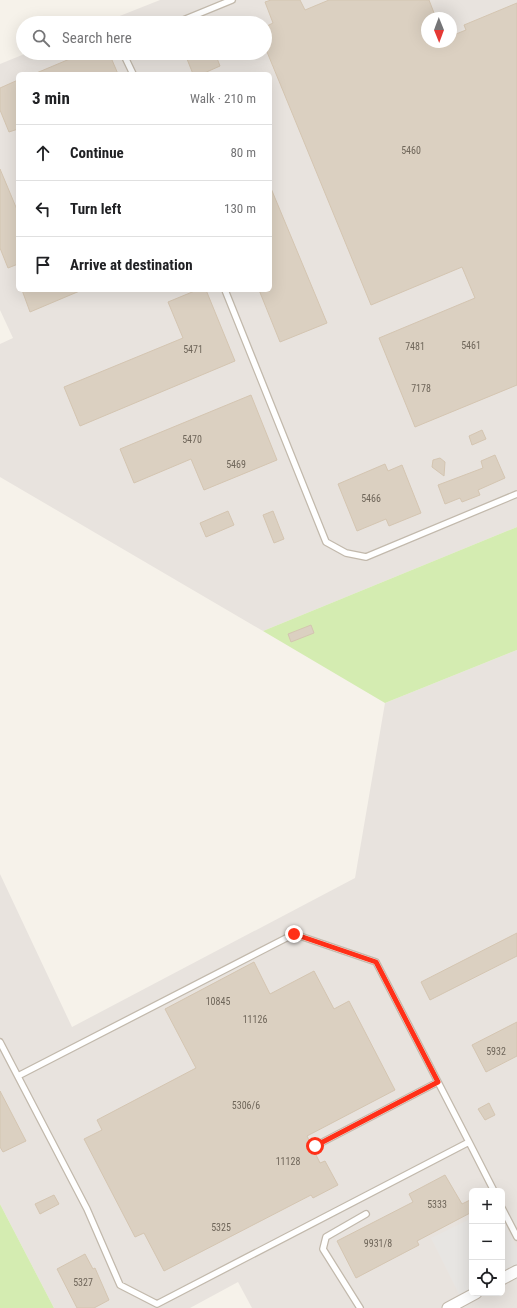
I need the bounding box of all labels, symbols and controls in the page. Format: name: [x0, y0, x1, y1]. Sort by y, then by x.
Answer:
north arrow: [421, 12, 457, 48]
search box: [16, 16, 272, 60]
icon: search: [30, 27, 52, 49]
text: Search here: [62, 29, 132, 47]
text: 3 min: [32, 88, 70, 108]
text: Walk · 210 m: [190, 91, 256, 106]
icon: ahead: [32, 142, 54, 164]
text: Continue: [70, 144, 124, 162]
text: 80 m: [230, 145, 256, 160]
house number: 5460: [401, 145, 421, 156]
icon: left: [32, 198, 54, 220]
text: Turn left: [70, 200, 121, 218]
text: 130 m: [224, 201, 256, 216]
icon: arrive: [32, 254, 54, 276]
text: Arrive at destination: [70, 256, 193, 274]
house number: 5461: [461, 340, 481, 351]
house number: 7481: [405, 341, 425, 352]
house number: 5471: [183, 344, 203, 355]
house number: 7178: [411, 383, 431, 394]
house number: 5470: [182, 434, 202, 445]
house number: 5469: [226, 459, 246, 470]
house number: 5466: [361, 493, 381, 504]
route end: [285, 925, 303, 943]
house number: 10845: [206, 996, 230, 1007]
house number: 11126: [243, 1014, 267, 1025]
house number: 5932: [486, 1046, 506, 1057]
house number: 5306/6: [232, 1100, 260, 1111]
route start: [306, 1137, 324, 1155]
house number: 11128: [276, 1156, 300, 1167]
map controls: [469, 1188, 505, 1296]
button: +: [469, 1188, 505, 1224]
house number: 5333: [427, 1199, 447, 1210]
house number: 5325: [211, 1222, 231, 1233]
button: −: [469, 1224, 505, 1260]
house number: 9931/8: [364, 1238, 392, 1249]
button: locate: [469, 1260, 505, 1296]
house number: 5327: [73, 1277, 93, 1288]

